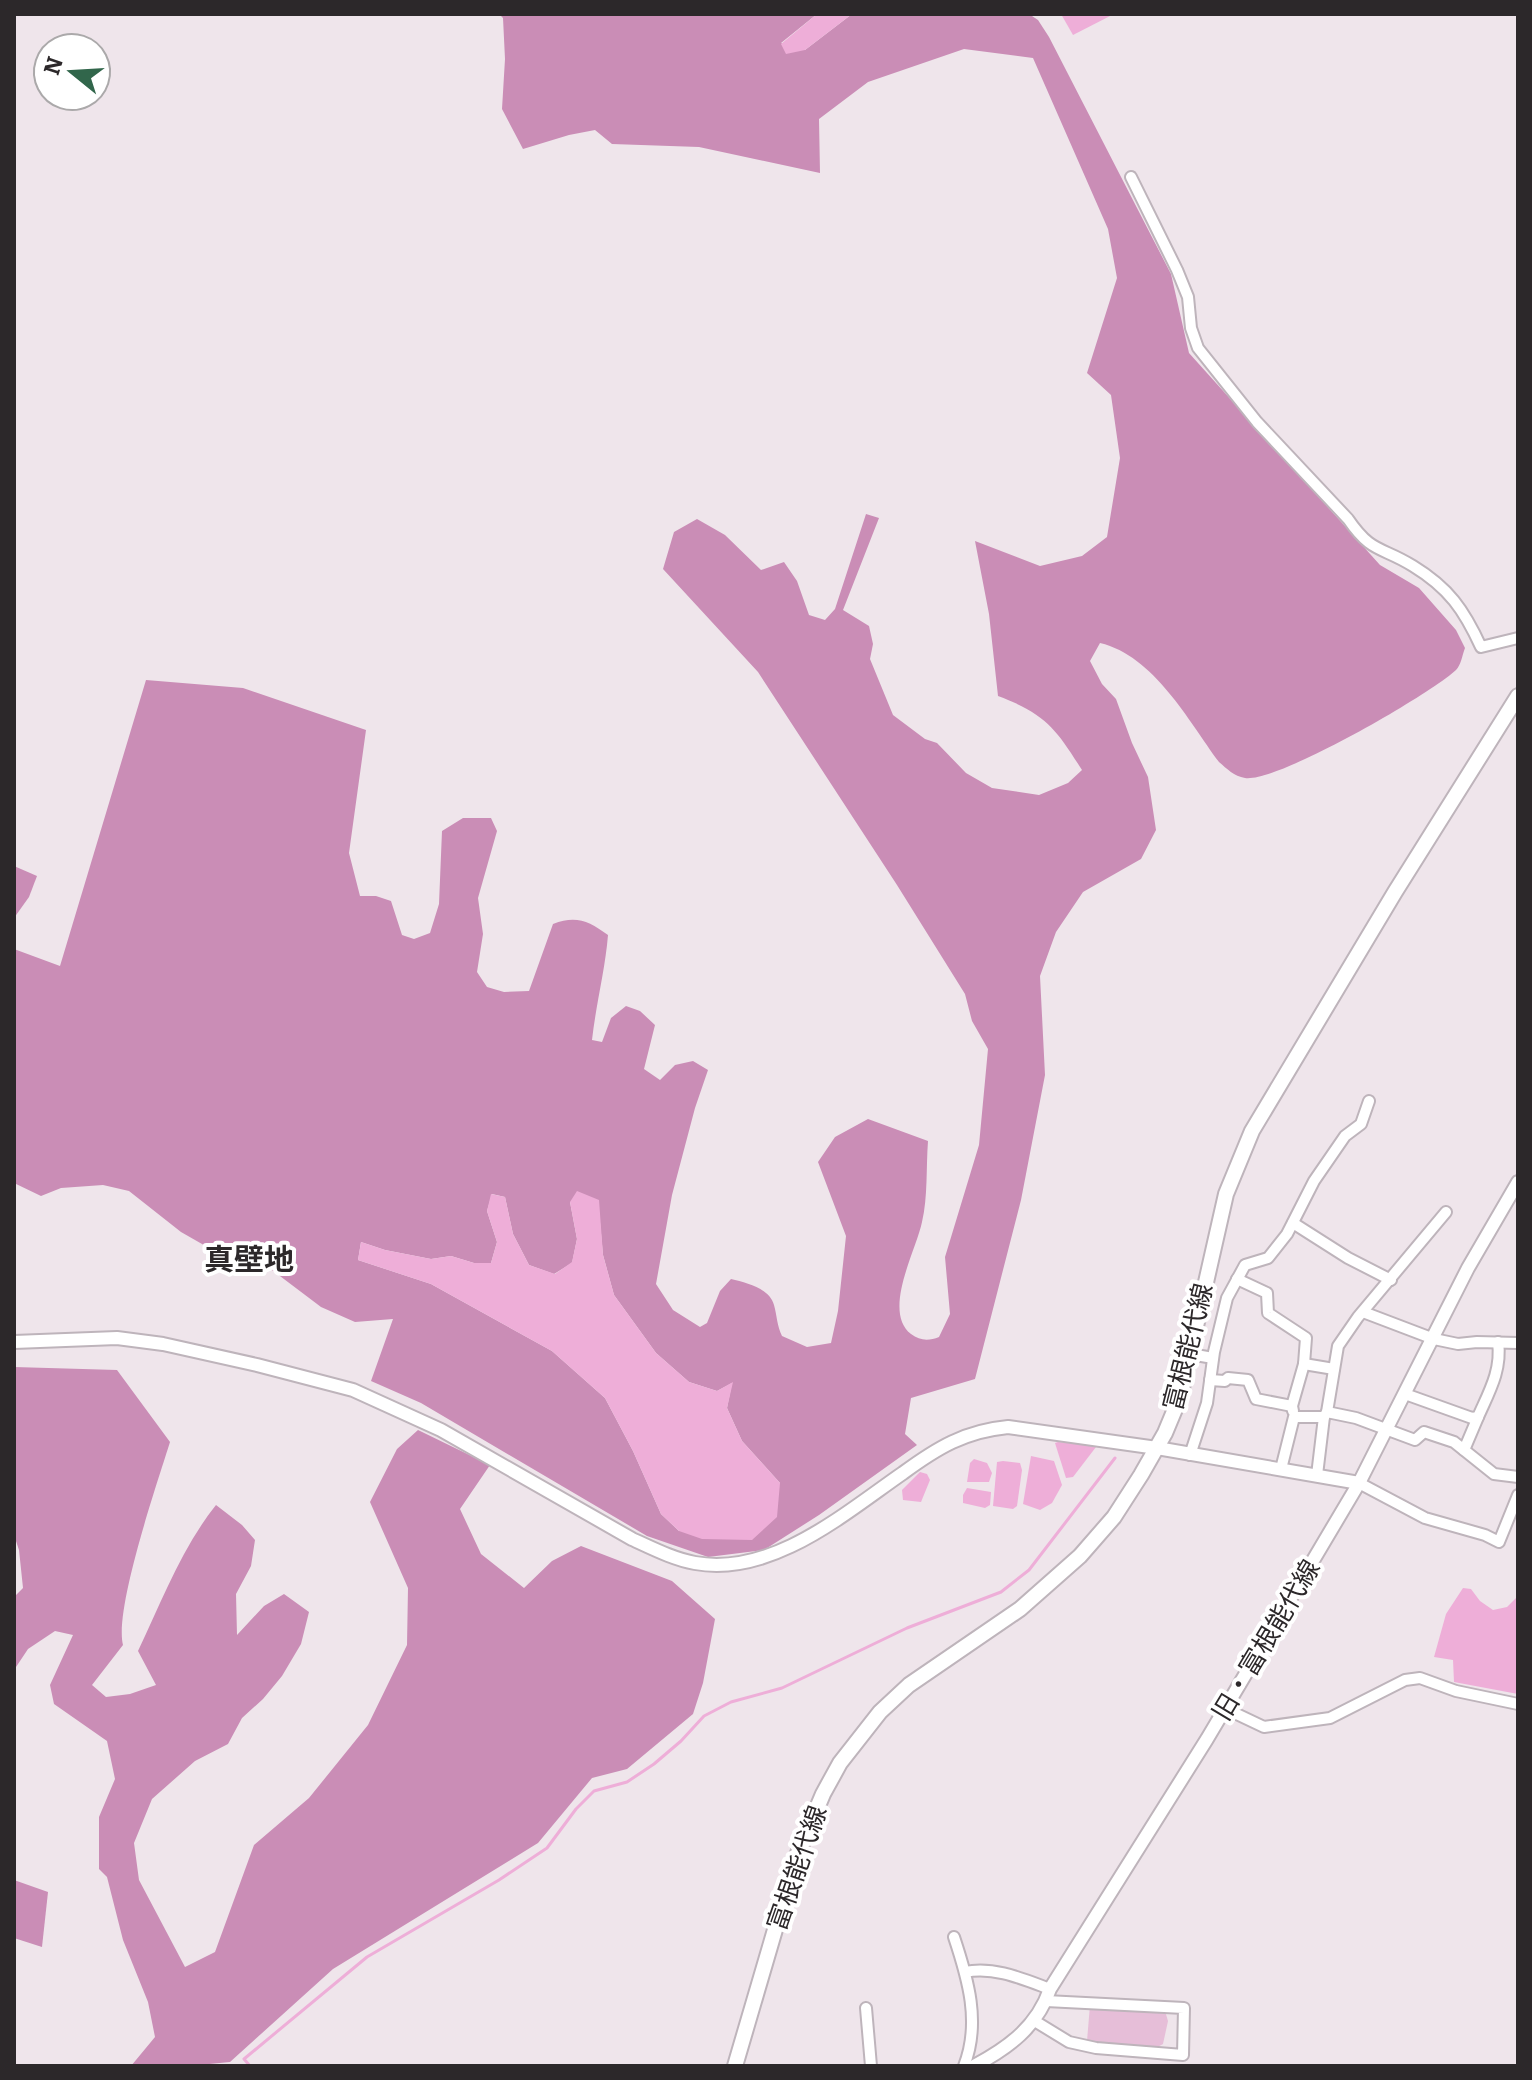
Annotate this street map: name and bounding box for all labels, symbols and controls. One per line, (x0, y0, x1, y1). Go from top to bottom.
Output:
north arrow (32, 32, 112, 112)
text: N (38, 54, 69, 78)
district label: 真壁地 (204, 1242, 294, 1278)
street label: 富根能代線 (1158, 1280, 1219, 1414)
street label: 旧・富根能代線 (1206, 1554, 1327, 1726)
street label: 富根能代線 (762, 1802, 833, 1935)

